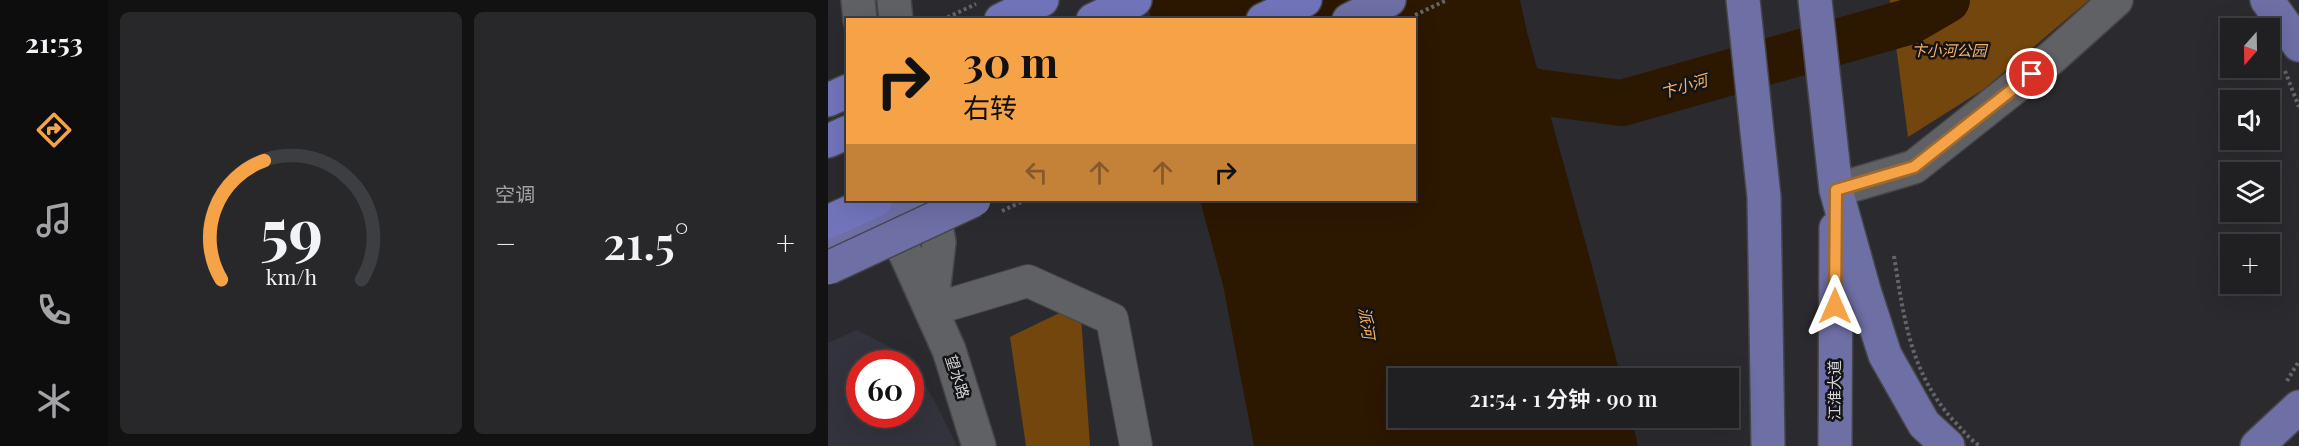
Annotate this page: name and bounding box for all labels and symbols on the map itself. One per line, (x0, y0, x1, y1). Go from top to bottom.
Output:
north arrow (2220, 18, 2280, 78)
park label: 卞小河公园 (1911, 40, 1988, 60)
pin (2006, 48, 2057, 99)
water label: 卞小河 (1658, 68, 1713, 102)
position arrow (1803, 274, 1867, 338)
water label: 派河 (1355, 306, 1381, 343)
speed limit sign: 60 (846, 350, 924, 428)
street label: 望水路 (941, 352, 974, 401)
street label: 江淮大道 (1824, 360, 1844, 420)

